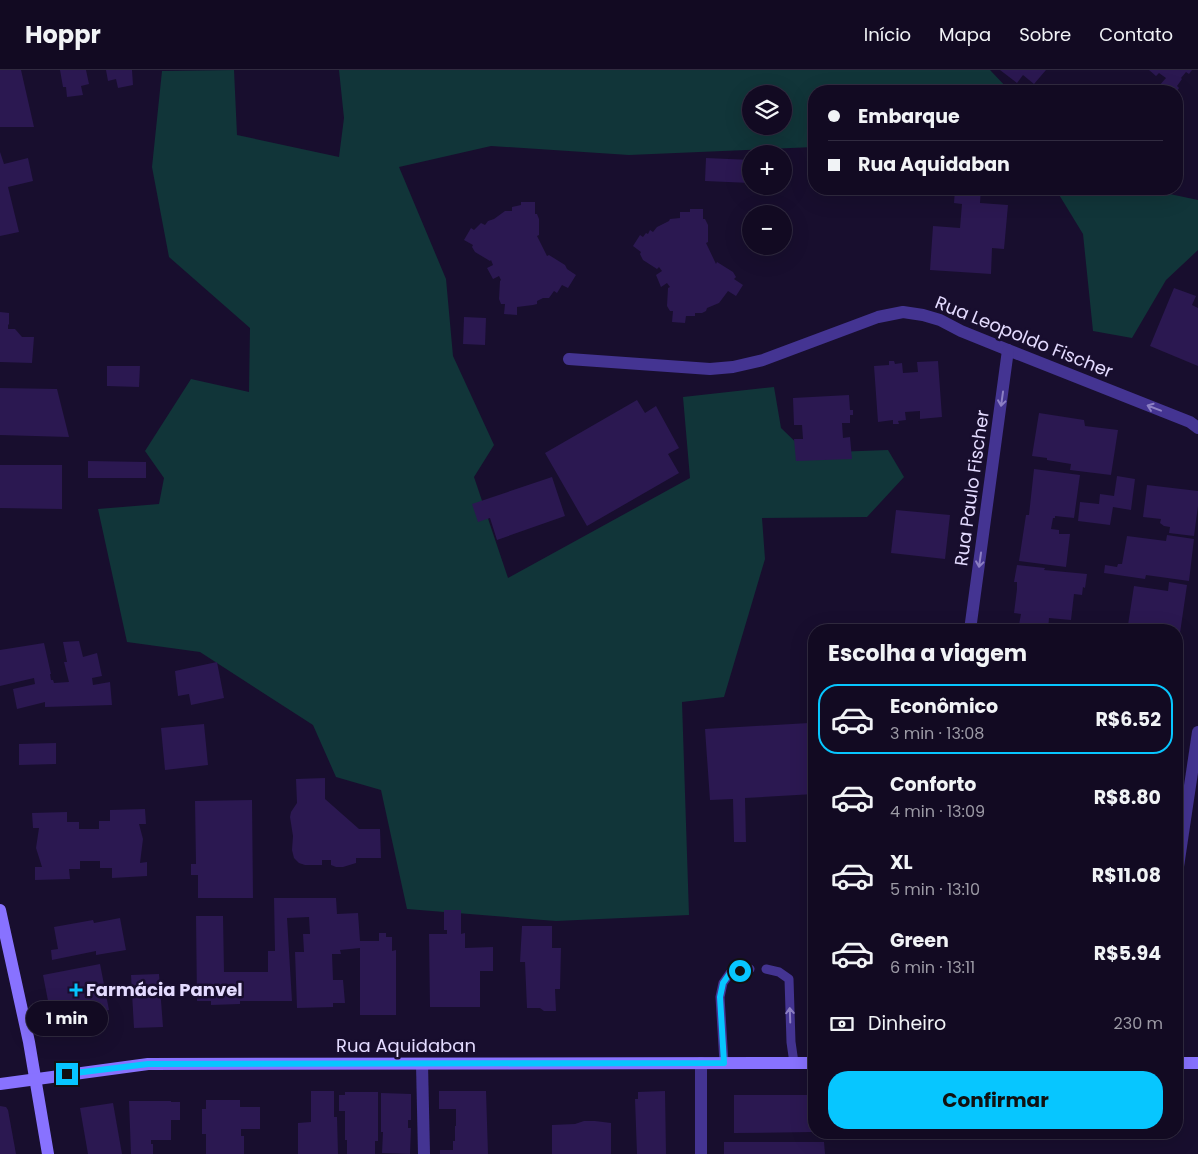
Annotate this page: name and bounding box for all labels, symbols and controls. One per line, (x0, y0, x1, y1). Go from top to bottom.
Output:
text: Hoppr (25, 18, 101, 51)
text: Início (864, 22, 911, 47)
text: Mapa (939, 22, 991, 47)
text: Sobre (1019, 22, 1071, 47)
text: Contato (1099, 22, 1173, 47)
map controls (742, 85, 792, 255)
button: layers (742, 85, 792, 135)
text: Embarque (858, 103, 960, 130)
button: + (742, 145, 792, 195)
text: Rua Aquidaban (858, 151, 1010, 178)
button: − (742, 205, 792, 255)
street label: Rua Leopoldo Fischer (932, 289, 1117, 384)
one-way arrow (996, 390, 1006, 406)
one-way arrow (1147, 403, 1162, 412)
street label: Rua Paulo Fischer (948, 408, 995, 568)
one-way arrow (974, 551, 984, 567)
text: Escolha a viagem (828, 638, 1027, 669)
text: Econômico (890, 693, 998, 720)
icon: car (830, 697, 875, 742)
text: R$6.52 (1095, 706, 1161, 733)
text: 3 min · 13:08 (890, 722, 984, 745)
text: Conforto (890, 771, 976, 798)
icon: car (830, 775, 875, 820)
text: R$8.80 (1094, 784, 1161, 811)
text: 4 min · 13:09 (890, 800, 985, 823)
text: XL (890, 849, 913, 876)
icon: car (830, 853, 875, 898)
text: R$11.08 (1092, 862, 1161, 889)
text: 5 min · 13:10 (890, 878, 980, 901)
text: Green (890, 927, 949, 954)
icon: car (830, 931, 875, 976)
text: R$5.94 (1094, 940, 1161, 967)
text: 6 min · 13:11 (890, 956, 975, 979)
route start (729, 960, 751, 982)
place label: Farmácia Panvel (86, 977, 243, 1002)
marker: Farmácia Panvel (70, 984, 82, 996)
callout: 1 min (26, 1002, 108, 1036)
text: 1 min (46, 1007, 88, 1030)
one-way arrow (785, 1007, 795, 1024)
icon: cash (828, 1010, 856, 1038)
text: Dinheiro (868, 1010, 946, 1037)
text: 230 m (1114, 1012, 1163, 1035)
street label: Rua Aquidaban (336, 1033, 476, 1058)
route end (56, 1063, 78, 1085)
button: Confirmar (828, 1071, 1163, 1129)

